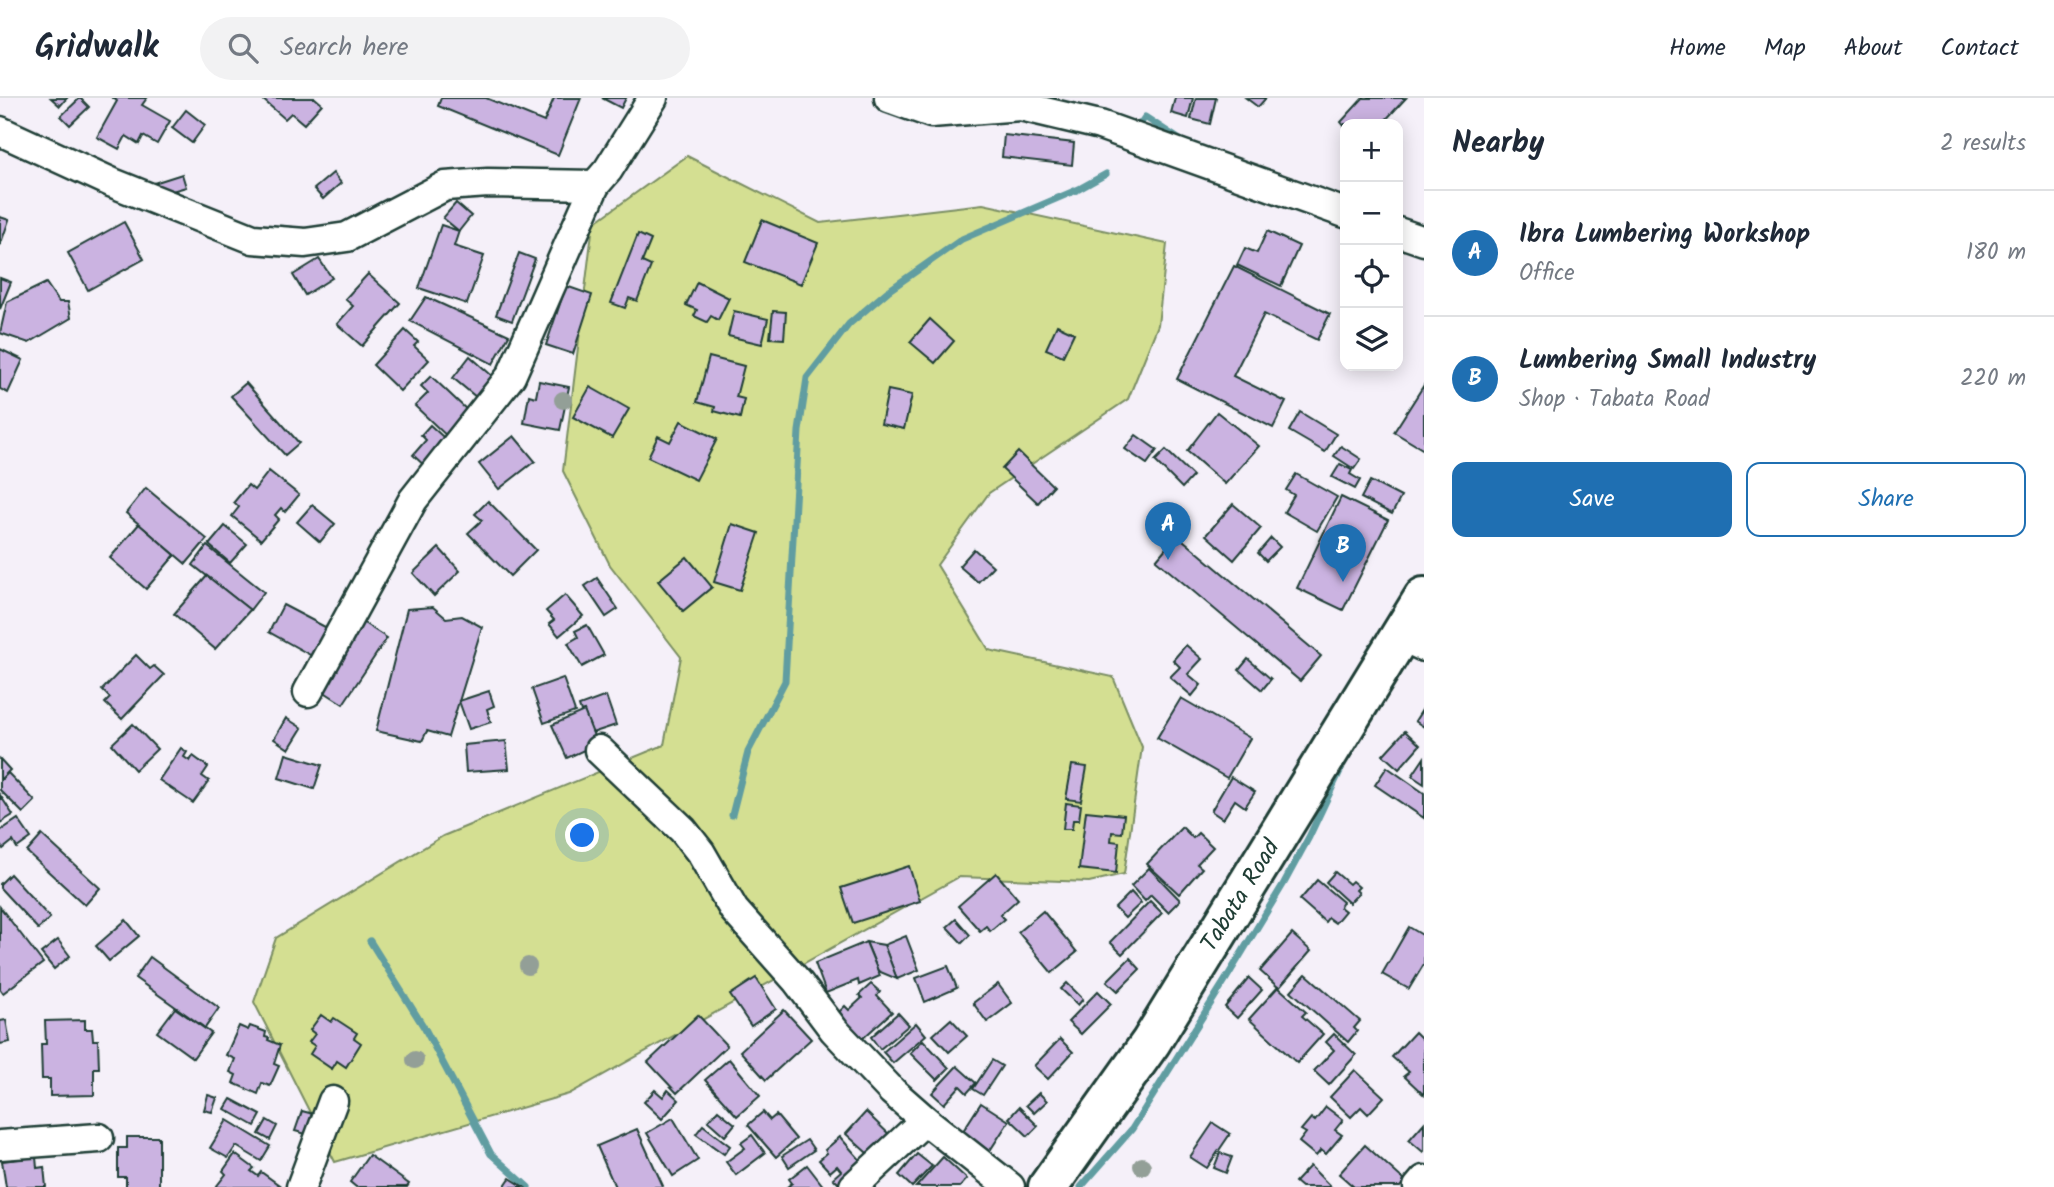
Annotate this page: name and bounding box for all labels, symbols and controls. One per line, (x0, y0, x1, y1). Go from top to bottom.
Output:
search box (200, 17, 690, 80)
text: Gridwalk (35, 22, 158, 75)
text: Search here (280, 27, 409, 69)
icon: search (224, 29, 262, 67)
text: Home (1669, 29, 1726, 68)
text: Map (1764, 29, 1806, 68)
text: About (1844, 29, 1902, 68)
text: Contact (1940, 29, 2019, 68)
map controls (1340, 119, 1403, 371)
button: + (1340, 119, 1403, 182)
text: Nearby (1452, 120, 1544, 168)
text: 2 results (1940, 126, 2026, 162)
button: − (1340, 182, 1403, 245)
text: Ibra Lumbering Workshop (1519, 214, 1810, 256)
text: A (1468, 235, 1482, 271)
text: 180 m (1966, 235, 2026, 271)
button: locate (1340, 245, 1403, 308)
text: Office (1519, 256, 1574, 292)
button: layers (1340, 308, 1403, 371)
text: Lumbering Small Industry (1519, 340, 1816, 382)
text: B (1468, 361, 1482, 397)
text: 220 m (1960, 361, 2026, 397)
text: Shop · Tabata Road (1519, 382, 1710, 418)
button: Save (1452, 462, 1732, 537)
button: Share (1746, 462, 2026, 537)
pin: A (1145, 502, 1191, 560)
pin: B (1320, 524, 1366, 582)
your location (565, 818, 599, 852)
street label: Tabata Road (1191, 831, 1292, 960)

